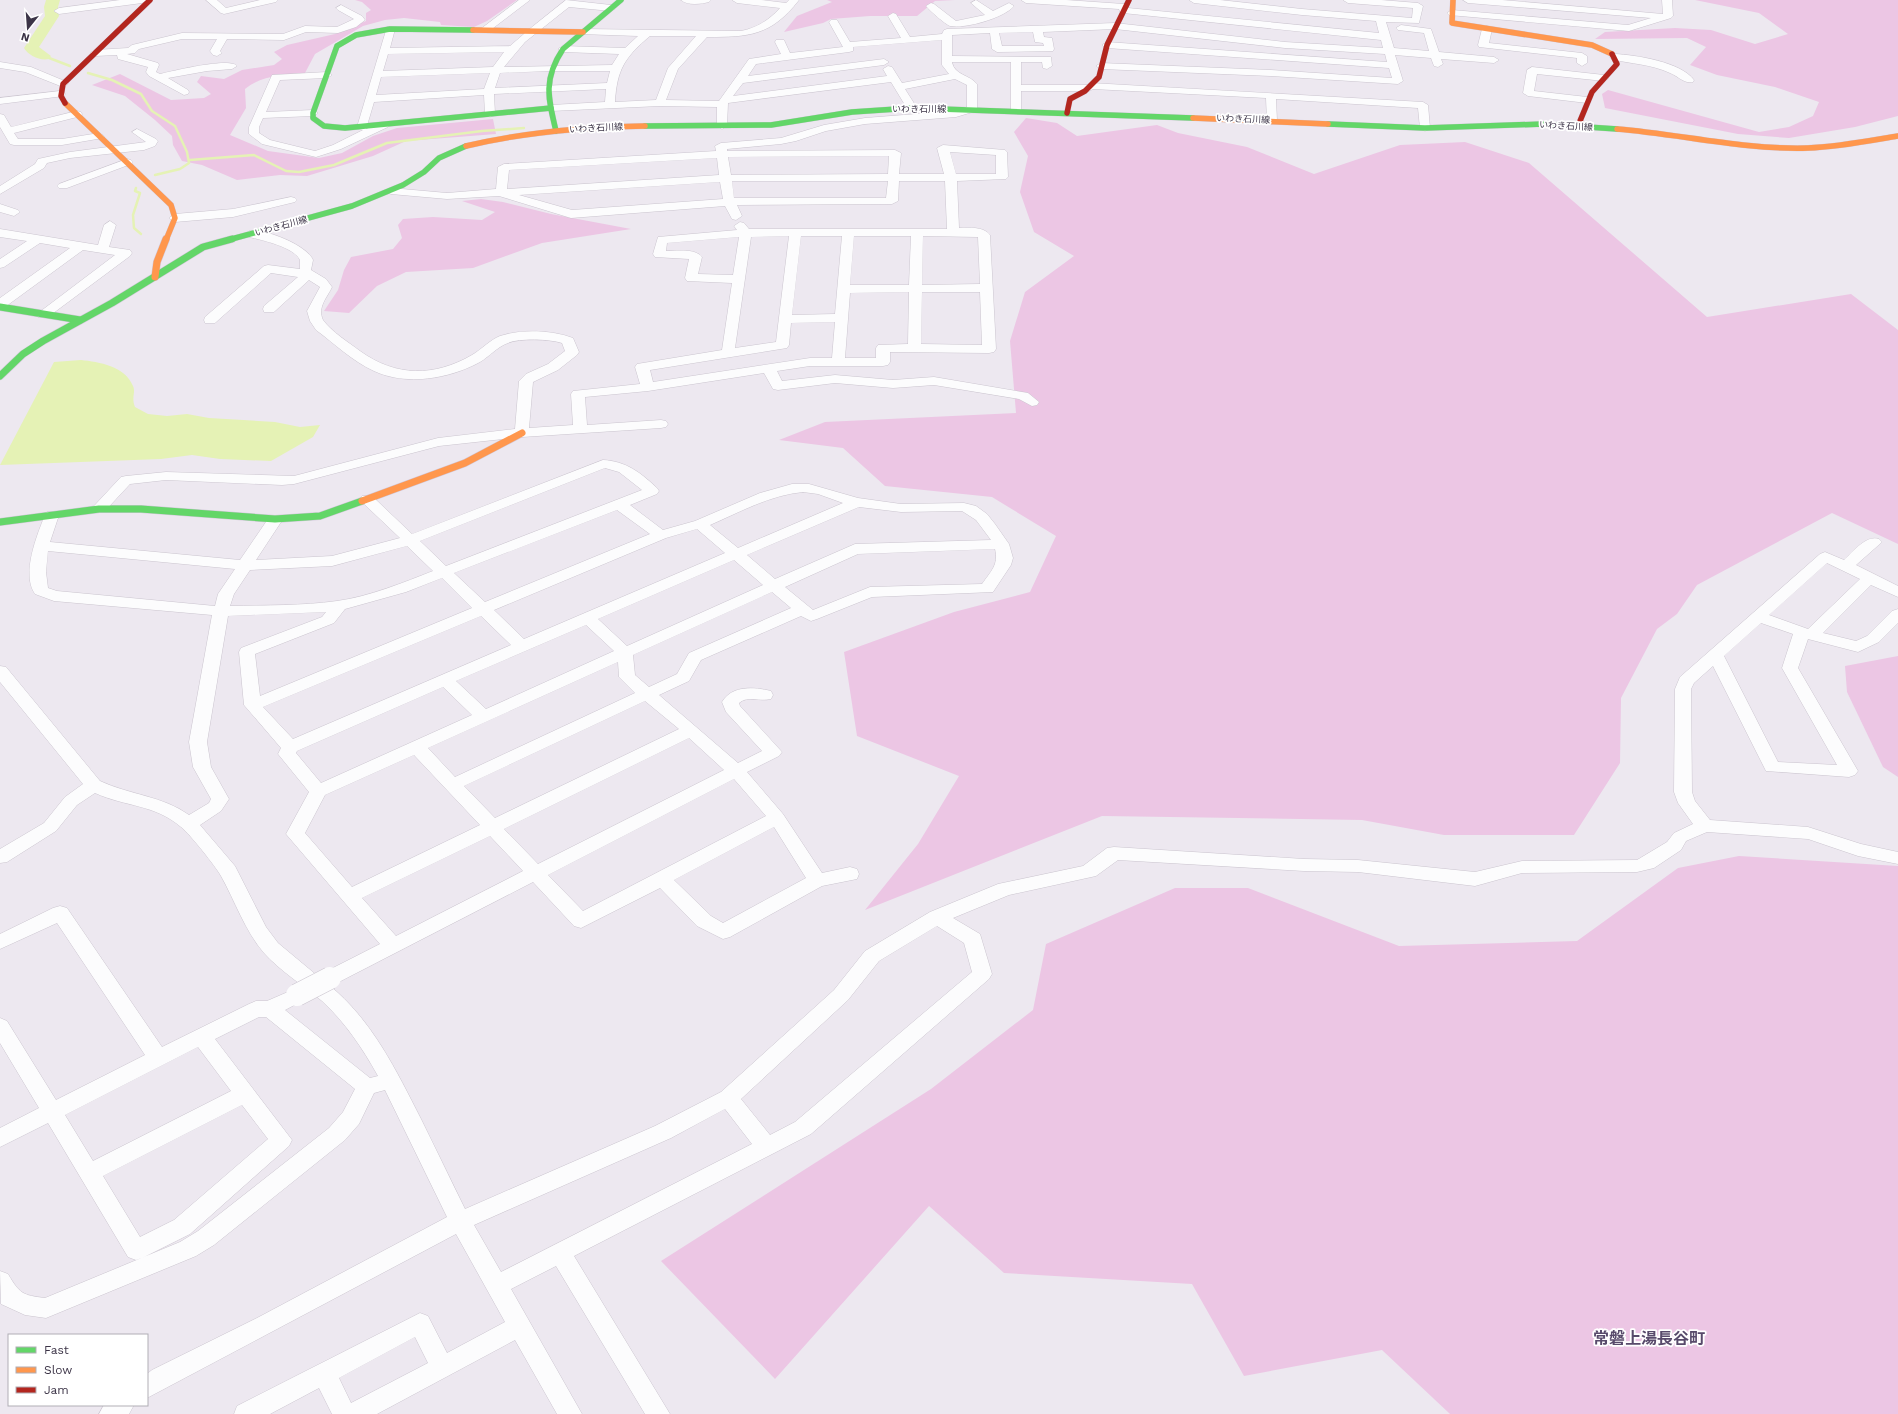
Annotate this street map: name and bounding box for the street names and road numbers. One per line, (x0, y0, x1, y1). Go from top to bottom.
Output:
street label: いわき石川線 (892, 104, 947, 114)
street label: いわき石川線 (1216, 113, 1271, 125)
street label: いわき石川線 (1539, 120, 1594, 132)
street label: いわき石川線 (569, 122, 624, 134)
street label: いわき石川線 (254, 214, 309, 238)

